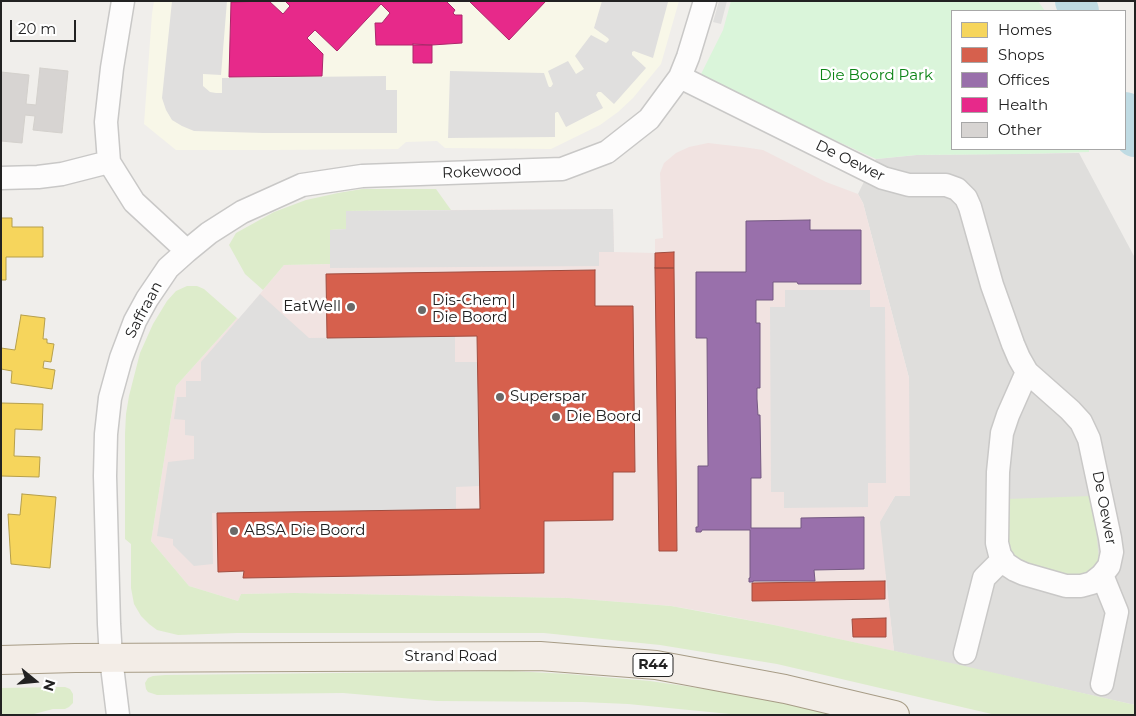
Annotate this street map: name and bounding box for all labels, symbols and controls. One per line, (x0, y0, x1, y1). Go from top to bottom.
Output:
scale bar (12, 10, 79, 42)
legend (951, 10, 1126, 150)
text: 20 m (18, 19, 56, 38)
text: Homes (998, 20, 1052, 39)
text: Shops (998, 45, 1044, 64)
park label: Die Boord Park (819, 67, 933, 85)
text: Offices (998, 70, 1050, 89)
text: Health (998, 95, 1048, 114)
text: Other (998, 120, 1042, 139)
street label: De Oewer (812, 136, 888, 186)
street label: Rokewood (442, 162, 522, 182)
street label: Saffraan (122, 279, 166, 341)
place label: Dis-Chem | Die Boord (432, 292, 516, 327)
place label: EatWell (283, 298, 341, 316)
marker: EatWell (345, 301, 357, 313)
marker: Dis-Chem | Die Boord (416, 304, 428, 316)
place label: Superspar (510, 388, 587, 406)
marker: Superspar (494, 391, 506, 403)
place label: Die Boord (566, 408, 642, 426)
marker: Die Boord (550, 411, 562, 423)
street label: De Oewer (1088, 470, 1120, 546)
place label: ABSA Die Boord (244, 522, 366, 540)
marker: ABSA Die Boord (228, 525, 240, 537)
street label: Strand Road (404, 648, 498, 666)
road number: R44 (633, 654, 673, 676)
north arrow (10, 656, 60, 706)
text: N (39, 677, 60, 693)

